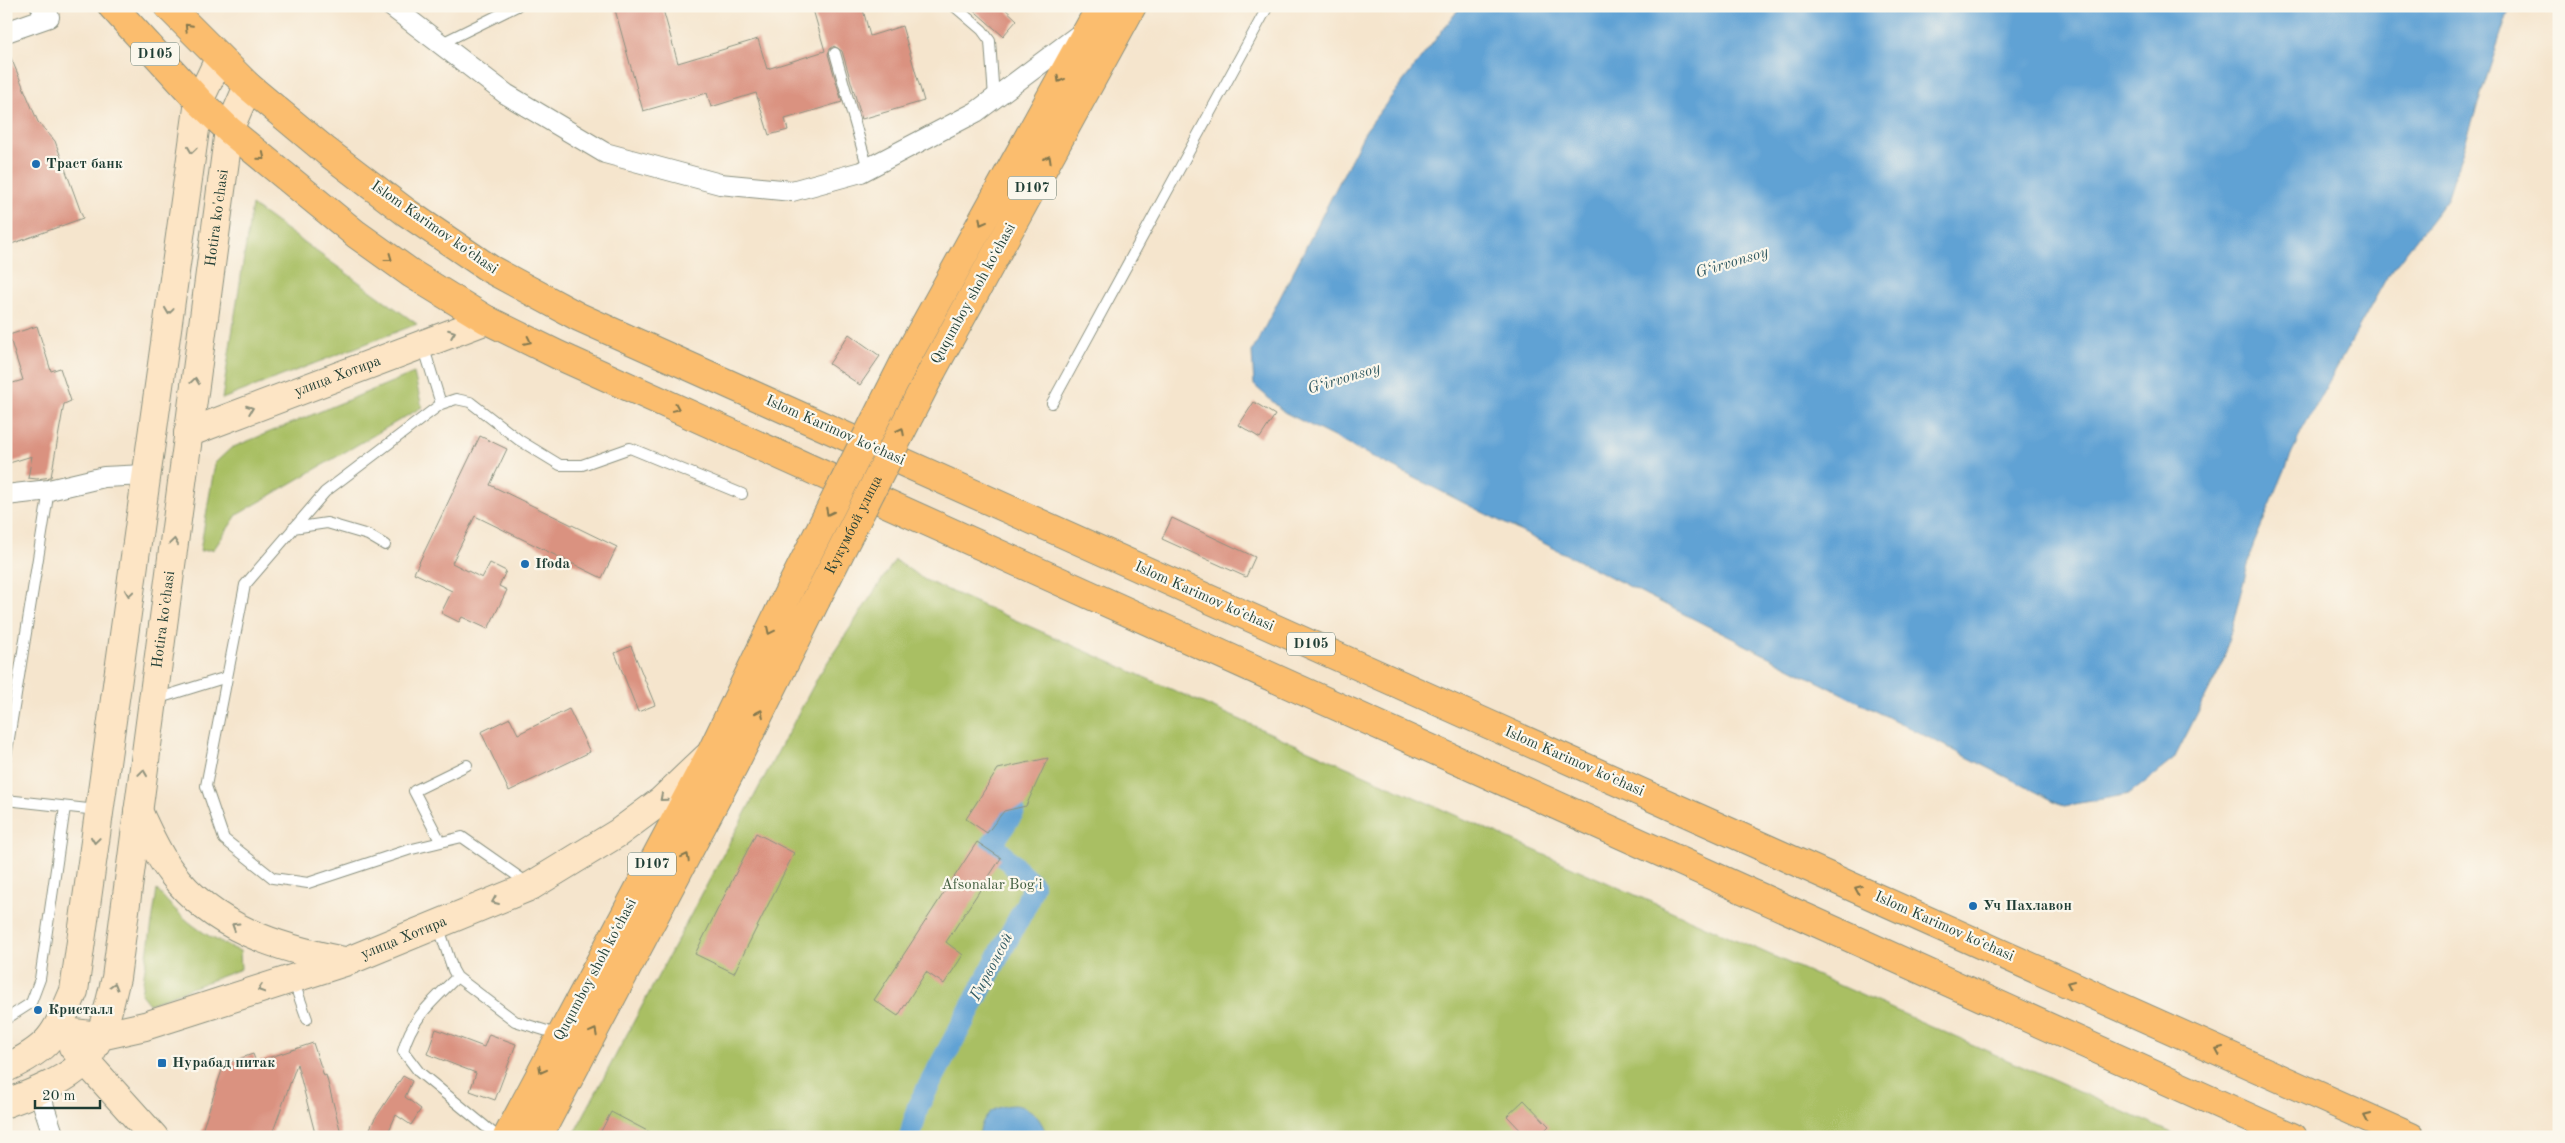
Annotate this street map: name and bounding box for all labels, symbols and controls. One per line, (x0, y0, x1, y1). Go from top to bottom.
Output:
one-way arrow (185, 24, 194, 33)
road number: D105 (131, 42, 179, 66)
one-way arrow (1056, 74, 1066, 83)
one-way arrow (187, 146, 198, 154)
one-way arrow (256, 151, 265, 160)
one-way arrow (1042, 156, 1052, 165)
place label: Траст банк (46, 157, 123, 172)
marker: Траст банк (30, 158, 42, 170)
street label: Hotira ko'chasi (203, 169, 231, 268)
road number: D107 (1008, 177, 1056, 200)
street label: Islom Karimov koʻchasi (368, 179, 500, 277)
one-way arrow (978, 216, 988, 225)
street label: Ququmboy shoh koʻchasi (929, 221, 1019, 367)
water label: G‘irvonsoy (1694, 244, 1771, 282)
one-way arrow (383, 252, 392, 260)
one-way arrow (164, 307, 175, 315)
one-way arrow (447, 329, 455, 339)
one-way arrow (523, 335, 532, 345)
street label: улица Хотира (292, 353, 384, 400)
water label: G‘irvonsoy (1306, 360, 1383, 398)
one-way arrow (190, 377, 200, 386)
street label: Islom Karimov koʻchasi (763, 393, 907, 469)
one-way arrow (671, 402, 680, 413)
one-way arrow (246, 405, 254, 415)
one-way arrow (895, 428, 905, 437)
street label: Кукумбой улица (823, 473, 885, 577)
one-way arrow (825, 507, 835, 516)
one-way arrow (168, 538, 179, 546)
place label: Ifoda (535, 557, 570, 572)
marker: Ifoda (519, 558, 531, 570)
street label: Islom Karimov koʻchasi (1132, 559, 1276, 635)
street label: Hotira ko'chasi (150, 570, 178, 669)
one-way arrow (124, 589, 135, 597)
one-way arrow (766, 626, 776, 635)
road number: D105 (1287, 633, 1335, 656)
one-way arrow (754, 709, 764, 718)
street label: Islom Karimov koʻchasi (1502, 724, 1646, 800)
one-way arrow (137, 769, 148, 777)
one-way arrow (659, 793, 668, 802)
one-way arrow (90, 837, 101, 845)
road number: D107 (628, 852, 676, 876)
one-way arrow (680, 853, 690, 862)
park label: Afsonalar Bog'i (941, 878, 1043, 893)
one-way arrow (1854, 885, 1863, 896)
street label: Islom Karimov koʻchasi (1872, 889, 2016, 965)
one-way arrow (491, 894, 500, 905)
street label: Ququmboy shoh koʻchasi (552, 896, 640, 1044)
place label: Уч Пахлавон (1983, 899, 2072, 914)
marker: Уч Пахлавон (1967, 900, 1979, 912)
street label: улица Хотира (359, 914, 450, 962)
one-way arrow (232, 922, 241, 932)
water label: Гирвонсой (967, 931, 1016, 1004)
one-way arrow (2066, 980, 2075, 991)
one-way arrow (108, 981, 119, 990)
one-way arrow (258, 983, 266, 993)
place label: Кристалл (48, 1003, 114, 1018)
marker: Кристалл (32, 1004, 44, 1016)
one-way arrow (588, 1028, 598, 1037)
one-way arrow (2215, 1046, 2224, 1057)
place label: Нурабад питак (172, 1056, 275, 1071)
marker: Нурабад питак (156, 1057, 168, 1069)
one-way arrow (538, 1065, 548, 1074)
scale bar (35, 1078, 100, 1110)
text: 20 m (42, 1089, 76, 1104)
one-way arrow (2363, 1112, 2372, 1123)

